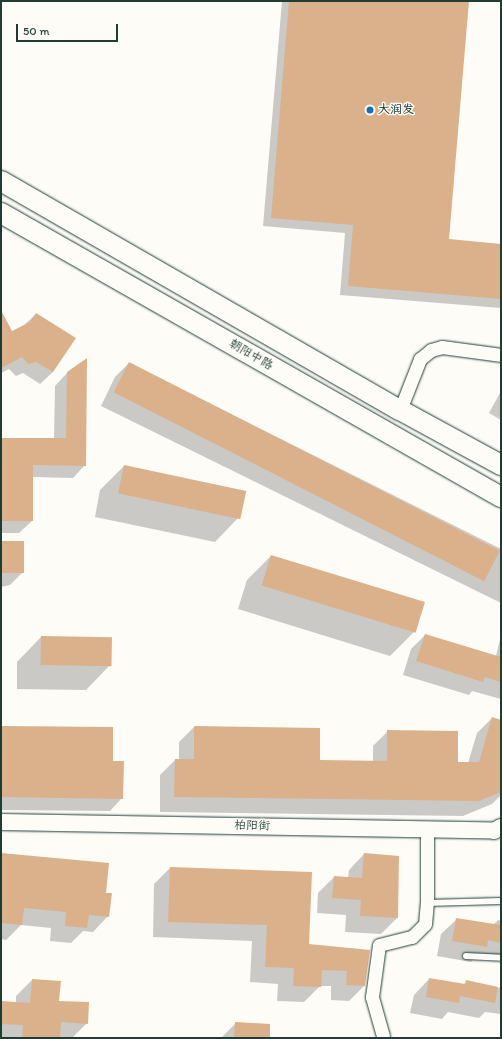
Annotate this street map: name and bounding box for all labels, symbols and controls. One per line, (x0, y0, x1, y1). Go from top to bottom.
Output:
scale bar (18, 16, 120, 42)
text: 50 m (23, 24, 49, 38)
place label: 大润发 (378, 103, 414, 117)
marker: 大润发 (365, 105, 375, 115)
street label: 朝阳中路 (227, 337, 275, 373)
street label: 柏阳街 (234, 818, 270, 834)

